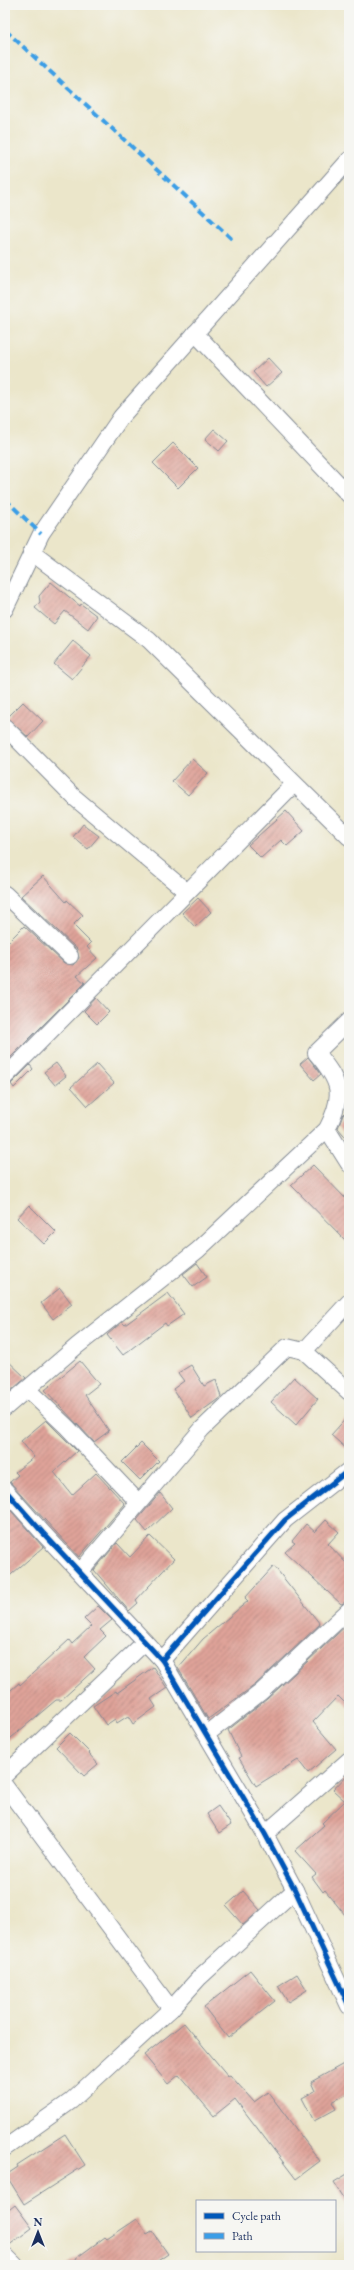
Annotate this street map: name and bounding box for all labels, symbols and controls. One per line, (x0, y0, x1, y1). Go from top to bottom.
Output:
legend (196, 2200, 336, 2252)
text: Cycle path (232, 2208, 281, 2224)
north arrow (18, 2212, 58, 2252)
text: N (34, 2215, 43, 2229)
text: Path (232, 2228, 253, 2244)

